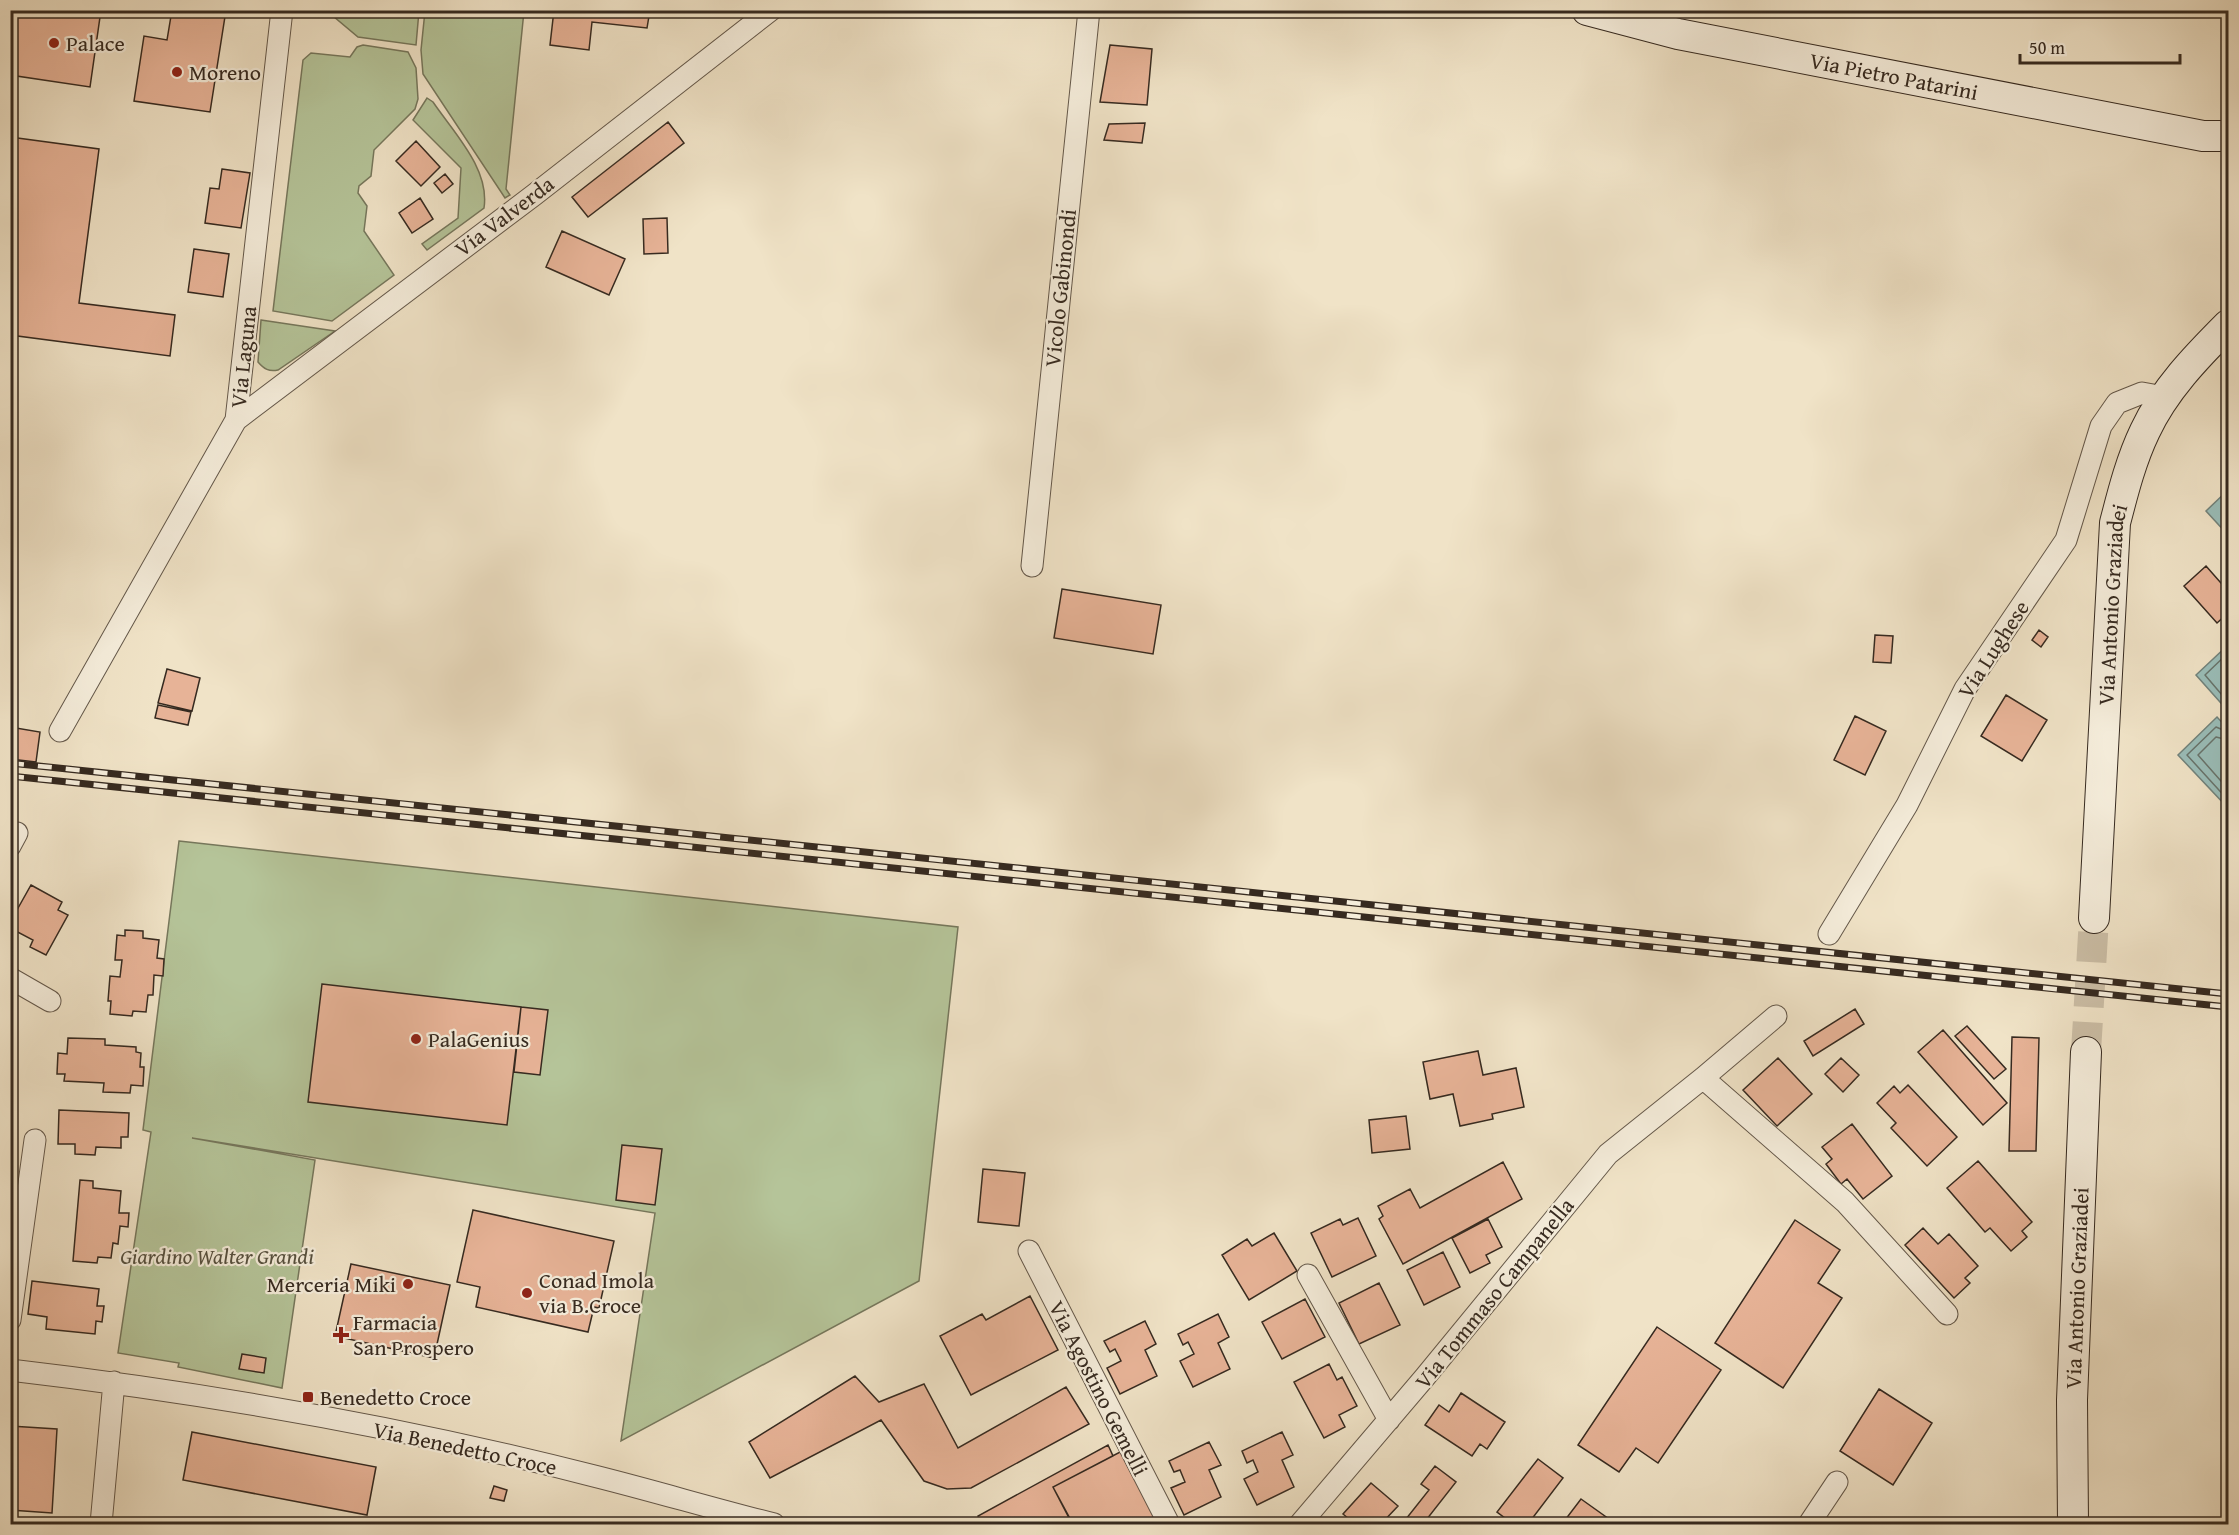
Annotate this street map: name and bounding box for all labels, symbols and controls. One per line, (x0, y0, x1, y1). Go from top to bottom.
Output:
place label: Palace (66, 27, 125, 59)
scale bar (2020, 27, 2180, 65)
text: 50 m (2029, 34, 2065, 61)
marker: Palace (47, 36, 61, 50)
street label: Via Pietro Patarini (1807, 44, 1981, 108)
place label: Moreno (189, 56, 261, 88)
marker: Moreno (170, 65, 184, 79)
street label: Via Valverda (448, 168, 561, 264)
street label: Vicolo Gabinondi (1036, 207, 1084, 369)
street label: Via Laguna (222, 304, 264, 410)
street label: Via Antonio Graziadei (2089, 500, 2135, 706)
street label: Via Lughese (1949, 594, 2037, 704)
place label: PalaGenius (428, 1023, 529, 1055)
marker: PalaGenius (409, 1032, 423, 1046)
street label: Via Antonio Graziadei (2056, 1187, 2097, 1390)
street label: Via Tommaso Campanella (1407, 1190, 1582, 1395)
park label: Giardino Walter Grandi (120, 1240, 314, 1272)
place label: Conad Imola via B.Croce (539, 1264, 655, 1321)
place label: Merceria Miki (267, 1268, 396, 1300)
marker: Merceria Miki (401, 1277, 415, 1291)
marker: Conad Imola via B.Croce (520, 1286, 534, 1300)
street label: Via Agostino Gemelli (1041, 1295, 1157, 1481)
place label: Farmacia San Prospero (353, 1306, 474, 1363)
marker: Farmacia San Prospero (334, 1328, 348, 1342)
place label: Benedetto Croce (320, 1381, 471, 1413)
marker: Benedetto Croce (301, 1390, 315, 1404)
street label: Via Benedetto Croce (370, 1413, 560, 1483)

